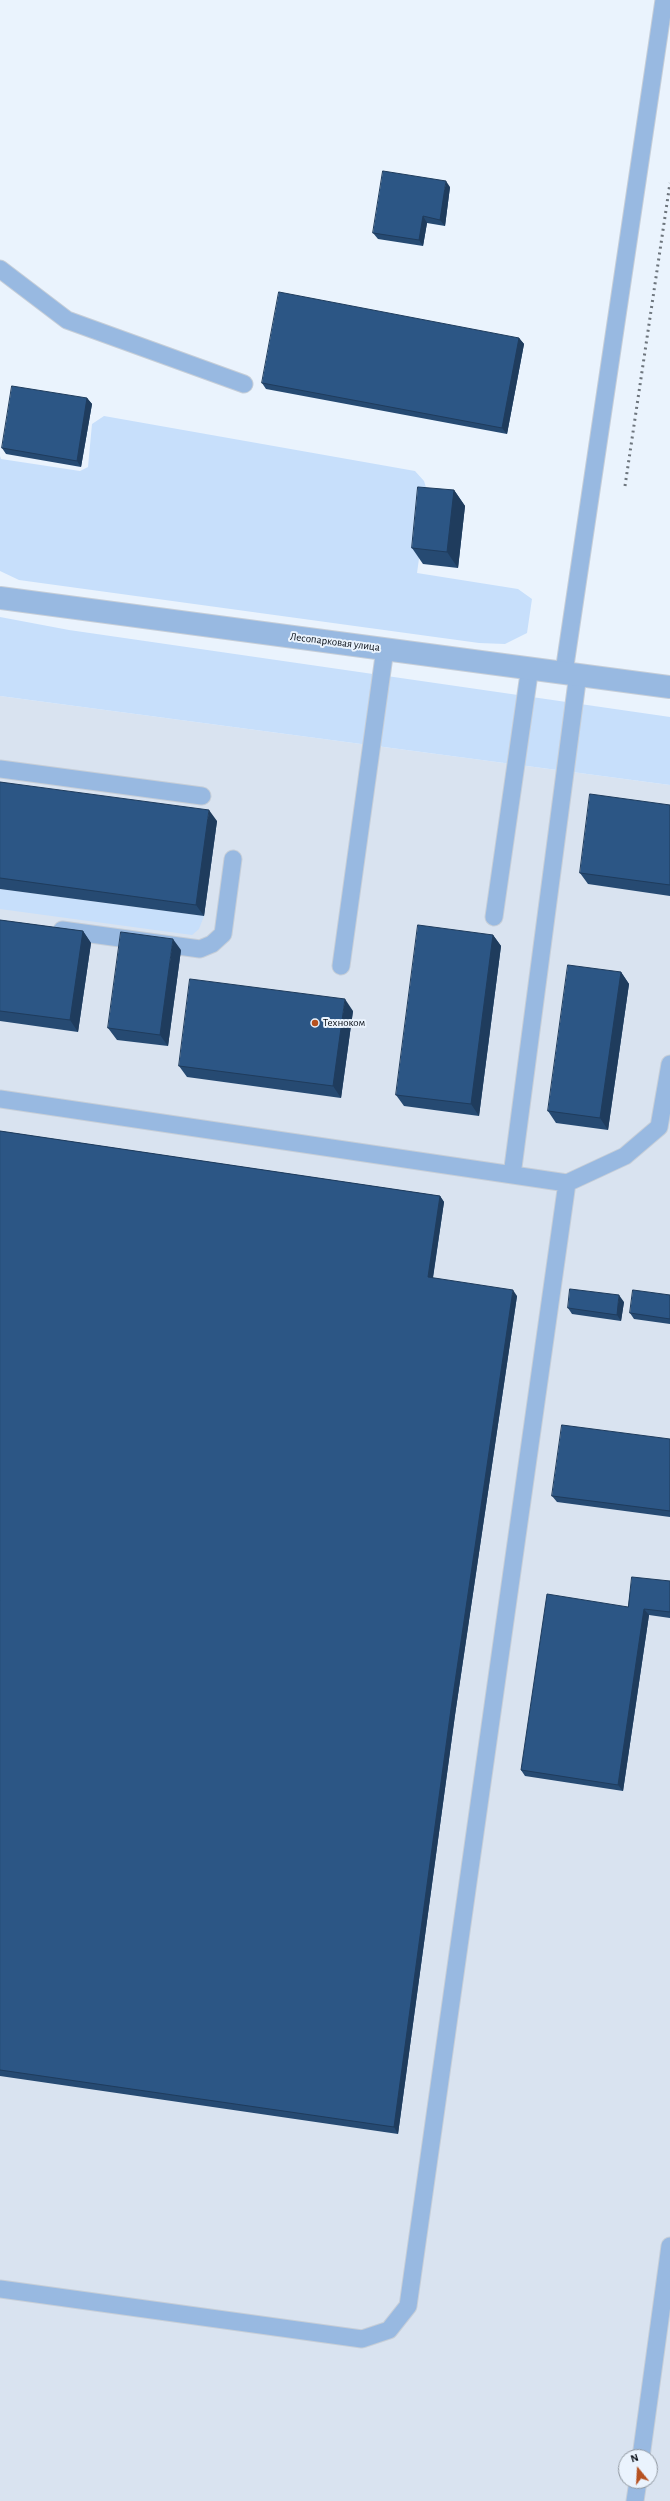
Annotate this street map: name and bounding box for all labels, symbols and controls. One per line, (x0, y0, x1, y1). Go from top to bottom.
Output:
street label: Лесопарковая улица (289, 630, 381, 654)
place label: Техноком (323, 1016, 365, 1030)
marker: Техноком (310, 1018, 320, 1028)
north arrow (618, 2449, 658, 2489)
text: N (629, 2452, 640, 2464)

